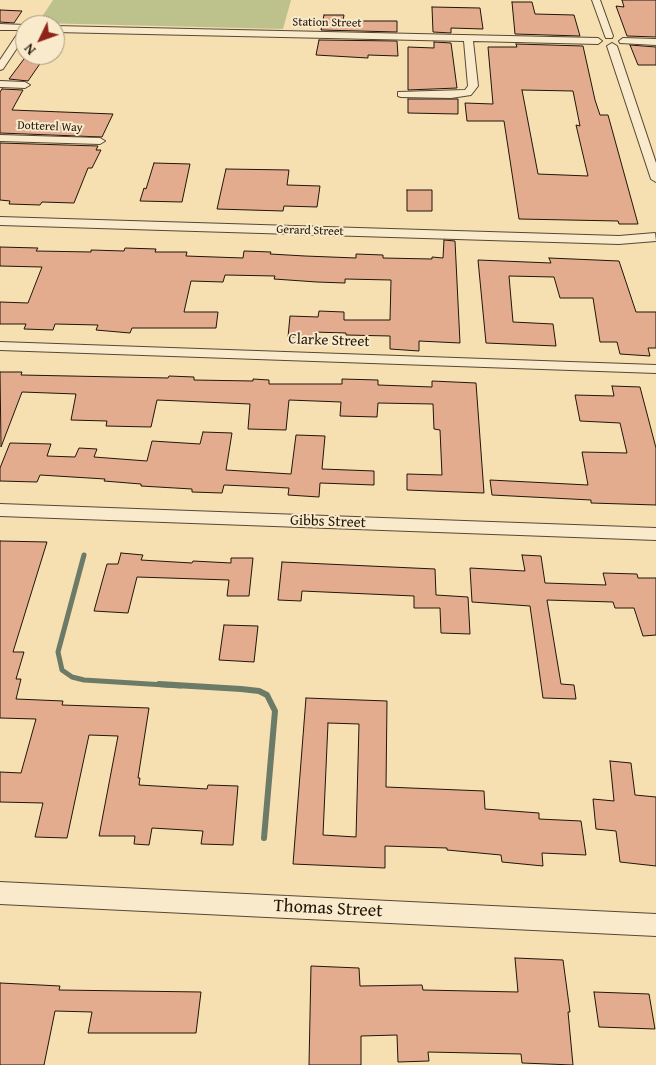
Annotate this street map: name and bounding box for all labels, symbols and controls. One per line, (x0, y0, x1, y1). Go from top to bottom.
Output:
north arrow (15, 15, 65, 65)
street label: Station Street (292, 15, 362, 31)
text: N (19, 39, 40, 60)
street label: Dotterel Way (17, 119, 83, 135)
street label: Gerard Street (276, 223, 344, 239)
street label: Clarke Street (288, 331, 370, 351)
street label: Gibbs Street (290, 512, 366, 532)
street label: Thomas Street (273, 895, 383, 923)

